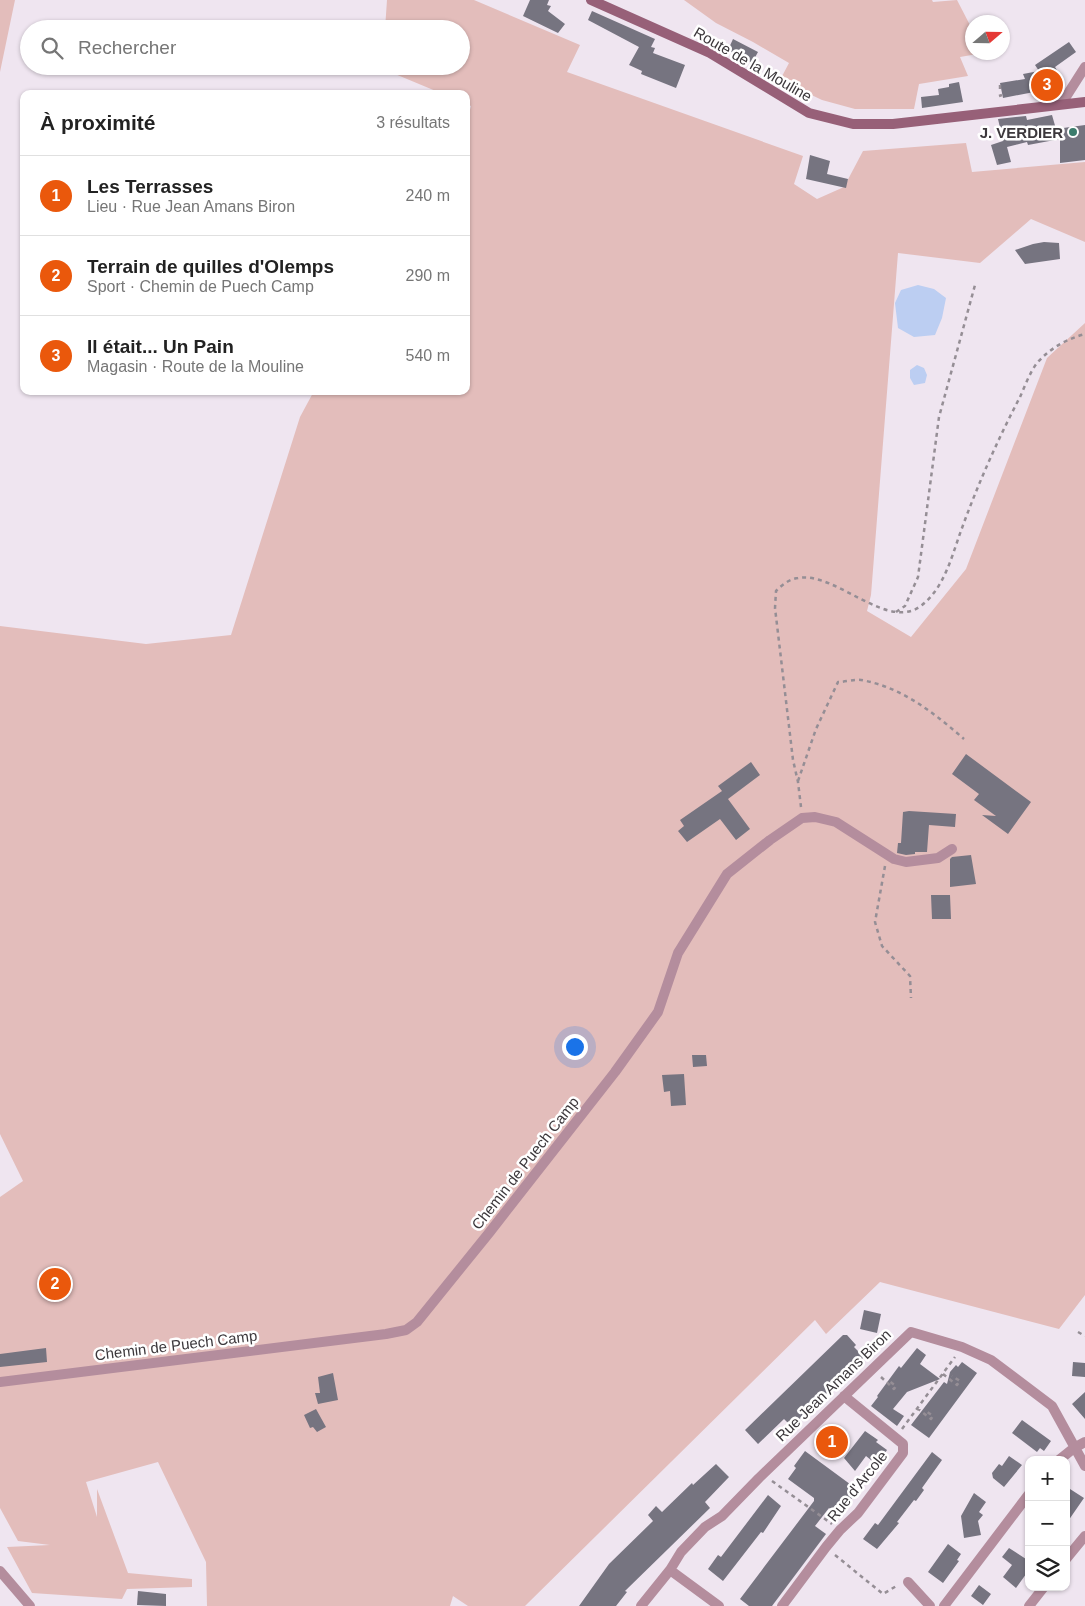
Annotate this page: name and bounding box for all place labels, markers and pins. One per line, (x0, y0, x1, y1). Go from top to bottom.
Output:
pin: 3 (1031, 66, 1063, 104)
place label: J. VERDIER (980, 124, 1063, 141)
marker: J. VERDIER (1067, 126, 1079, 138)
pin: 2 (39, 1265, 71, 1303)
pin: 1 (816, 1423, 848, 1461)

